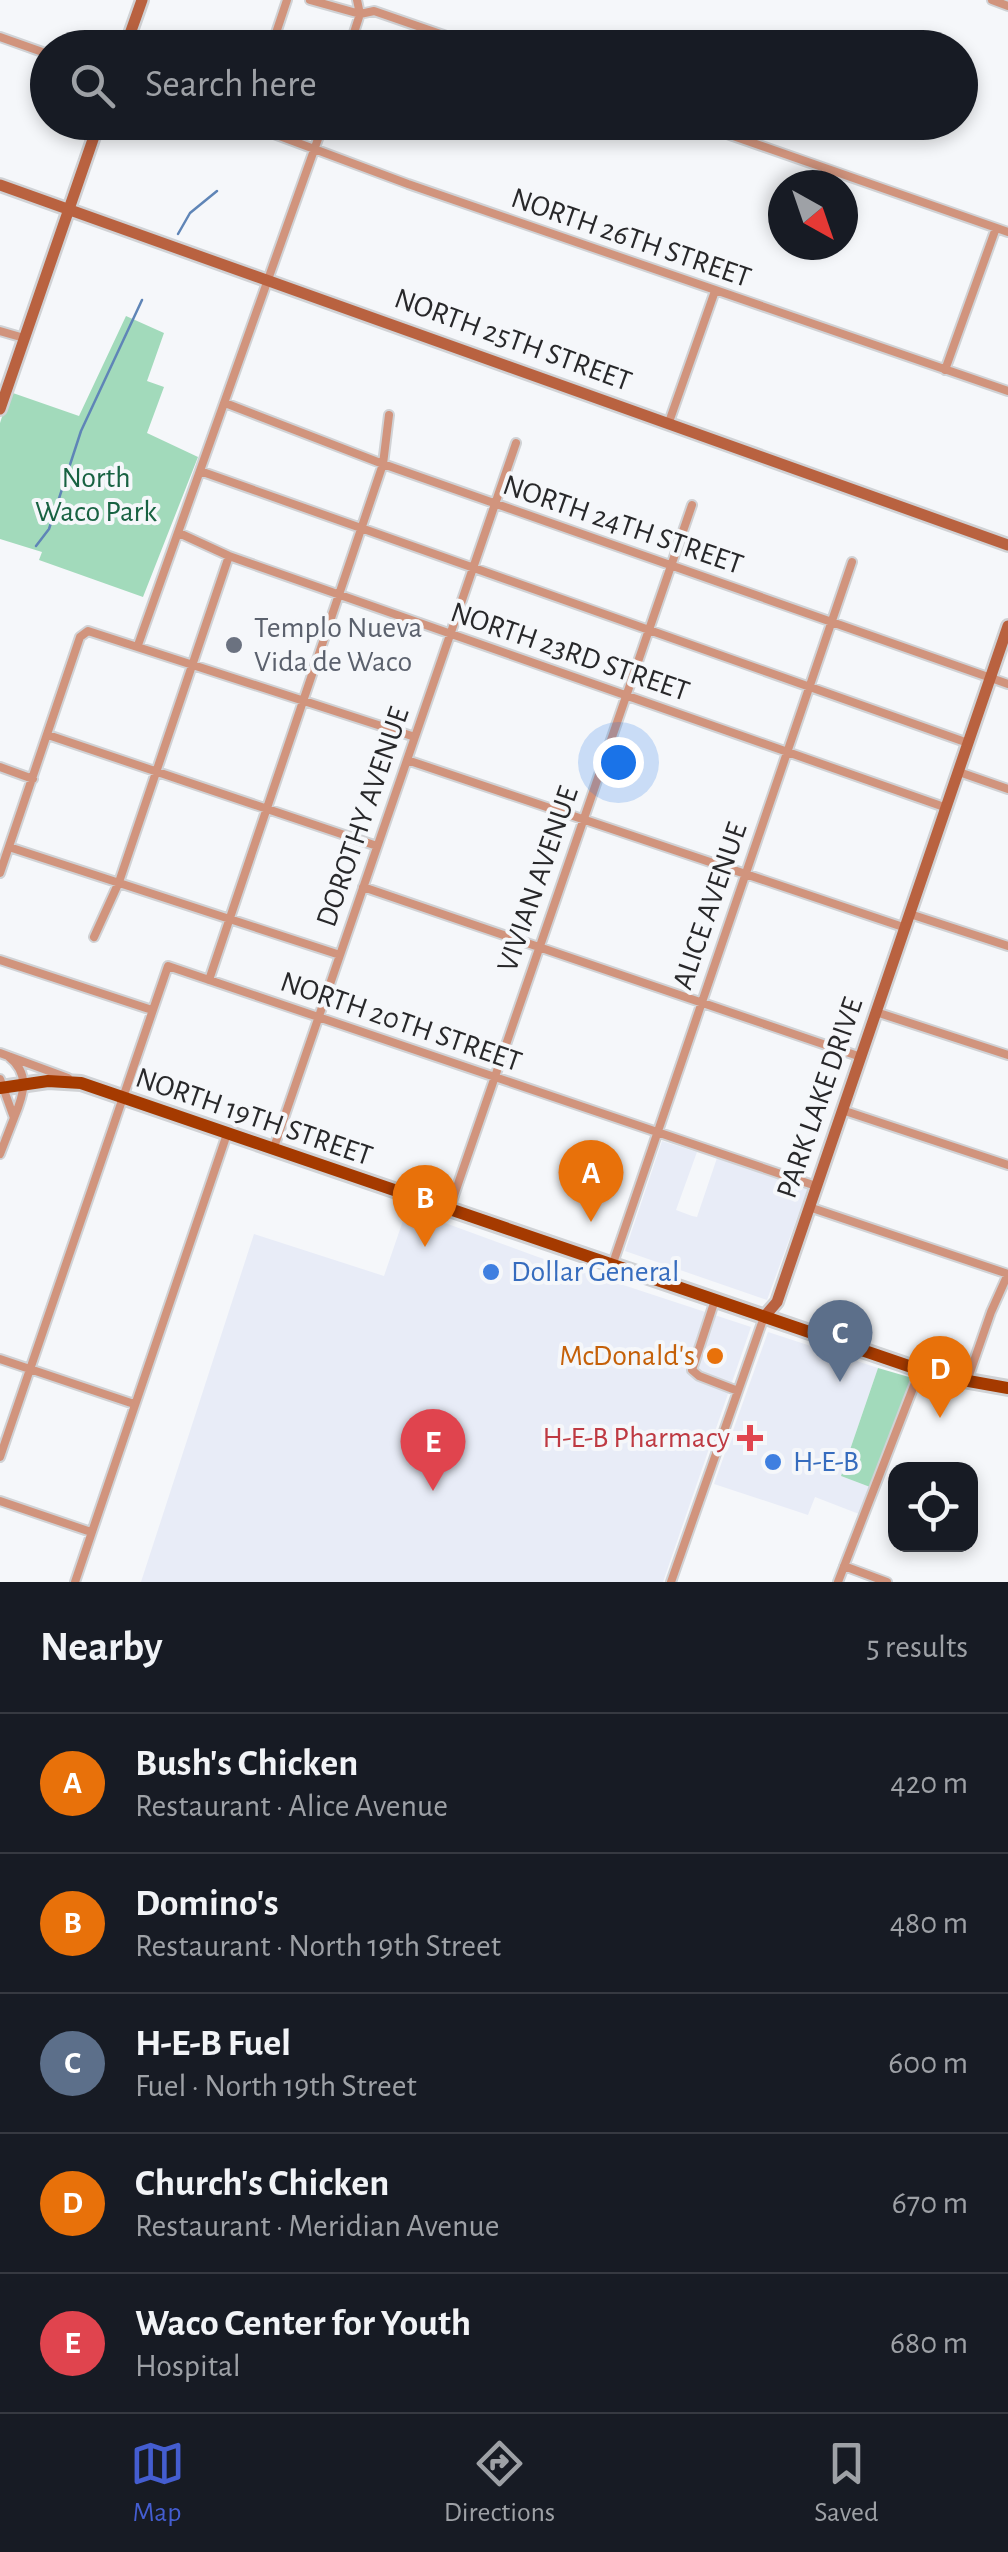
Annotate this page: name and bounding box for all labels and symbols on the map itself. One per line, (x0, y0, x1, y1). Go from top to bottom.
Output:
north arrow (768, 170, 858, 260)
street label: NORTH 26TH STREET (507, 183, 755, 293)
street label: NORTH 25TH STREET (391, 283, 636, 397)
park label: North Waco Park (35, 463, 157, 527)
street label: NORTH 24TH STREET (499, 470, 747, 580)
street label: NORTH 23RD STREET (447, 597, 694, 707)
place label: Templo Nueva Vida de Waco (254, 613, 422, 677)
marker: Templo Nueva Vida de Waco (223, 634, 245, 656)
street label: DOROTHY AVENUE (311, 703, 415, 931)
your location (593, 737, 644, 788)
street label: VIVIAN AVENUE (492, 782, 584, 976)
street label: ALICE AVENUE (667, 819, 753, 993)
street label: NORTH 20TH STREET (276, 967, 526, 1077)
street label: PARK LAKE DRIVE (772, 994, 868, 1202)
street label: NORTH 19TH STREET (132, 1062, 376, 1172)
pin: A (558, 1140, 624, 1222)
pin: B (392, 1164, 458, 1247)
place label: Dollar General (511, 1257, 679, 1287)
marker: Dollar General (480, 1261, 502, 1283)
pin: C (808, 1300, 872, 1382)
pin: D (908, 1336, 972, 1418)
place label: McDonald's (559, 1341, 695, 1371)
marker: McDonald's (704, 1345, 726, 1367)
pin: E (400, 1408, 466, 1491)
place label: H-E-B Pharmacy (543, 1423, 730, 1453)
marker: H-E-B Pharmacy (739, 1427, 761, 1449)
place label: H-E-B (793, 1447, 859, 1477)
marker: H-E-B (762, 1451, 784, 1473)

